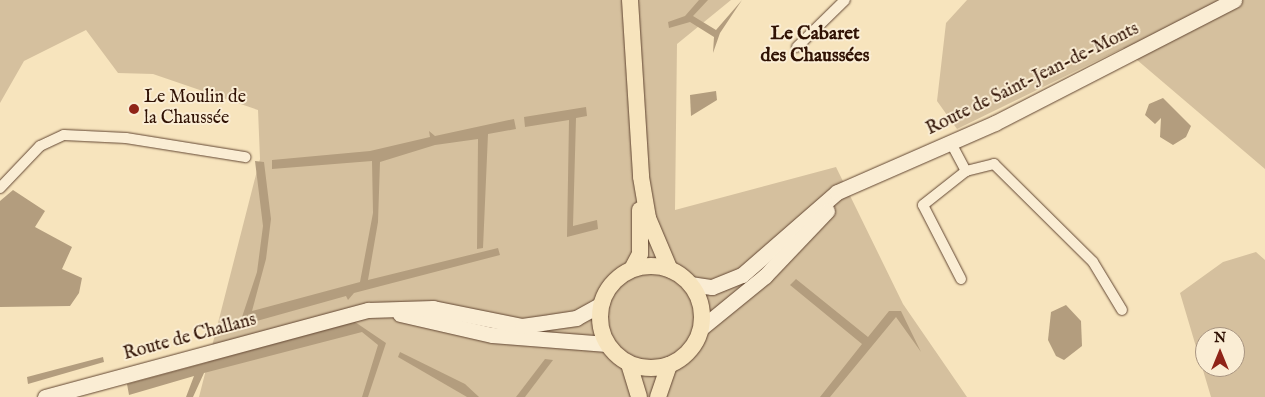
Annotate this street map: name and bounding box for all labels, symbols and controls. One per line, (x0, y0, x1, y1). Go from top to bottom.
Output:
street label: Route de Saint-Jean-de-Monts (923, 19, 1143, 141)
district label: Le Cabaret des Chaussées (761, 24, 869, 68)
place label: Le Moulin de la Chaussée (144, 88, 246, 130)
marker: Le Moulin de la Chaussée (128, 103, 140, 115)
street label: Route de Challans (121, 310, 259, 366)
north arrow (1195, 327, 1245, 377)
text: N (1214, 329, 1226, 347)

